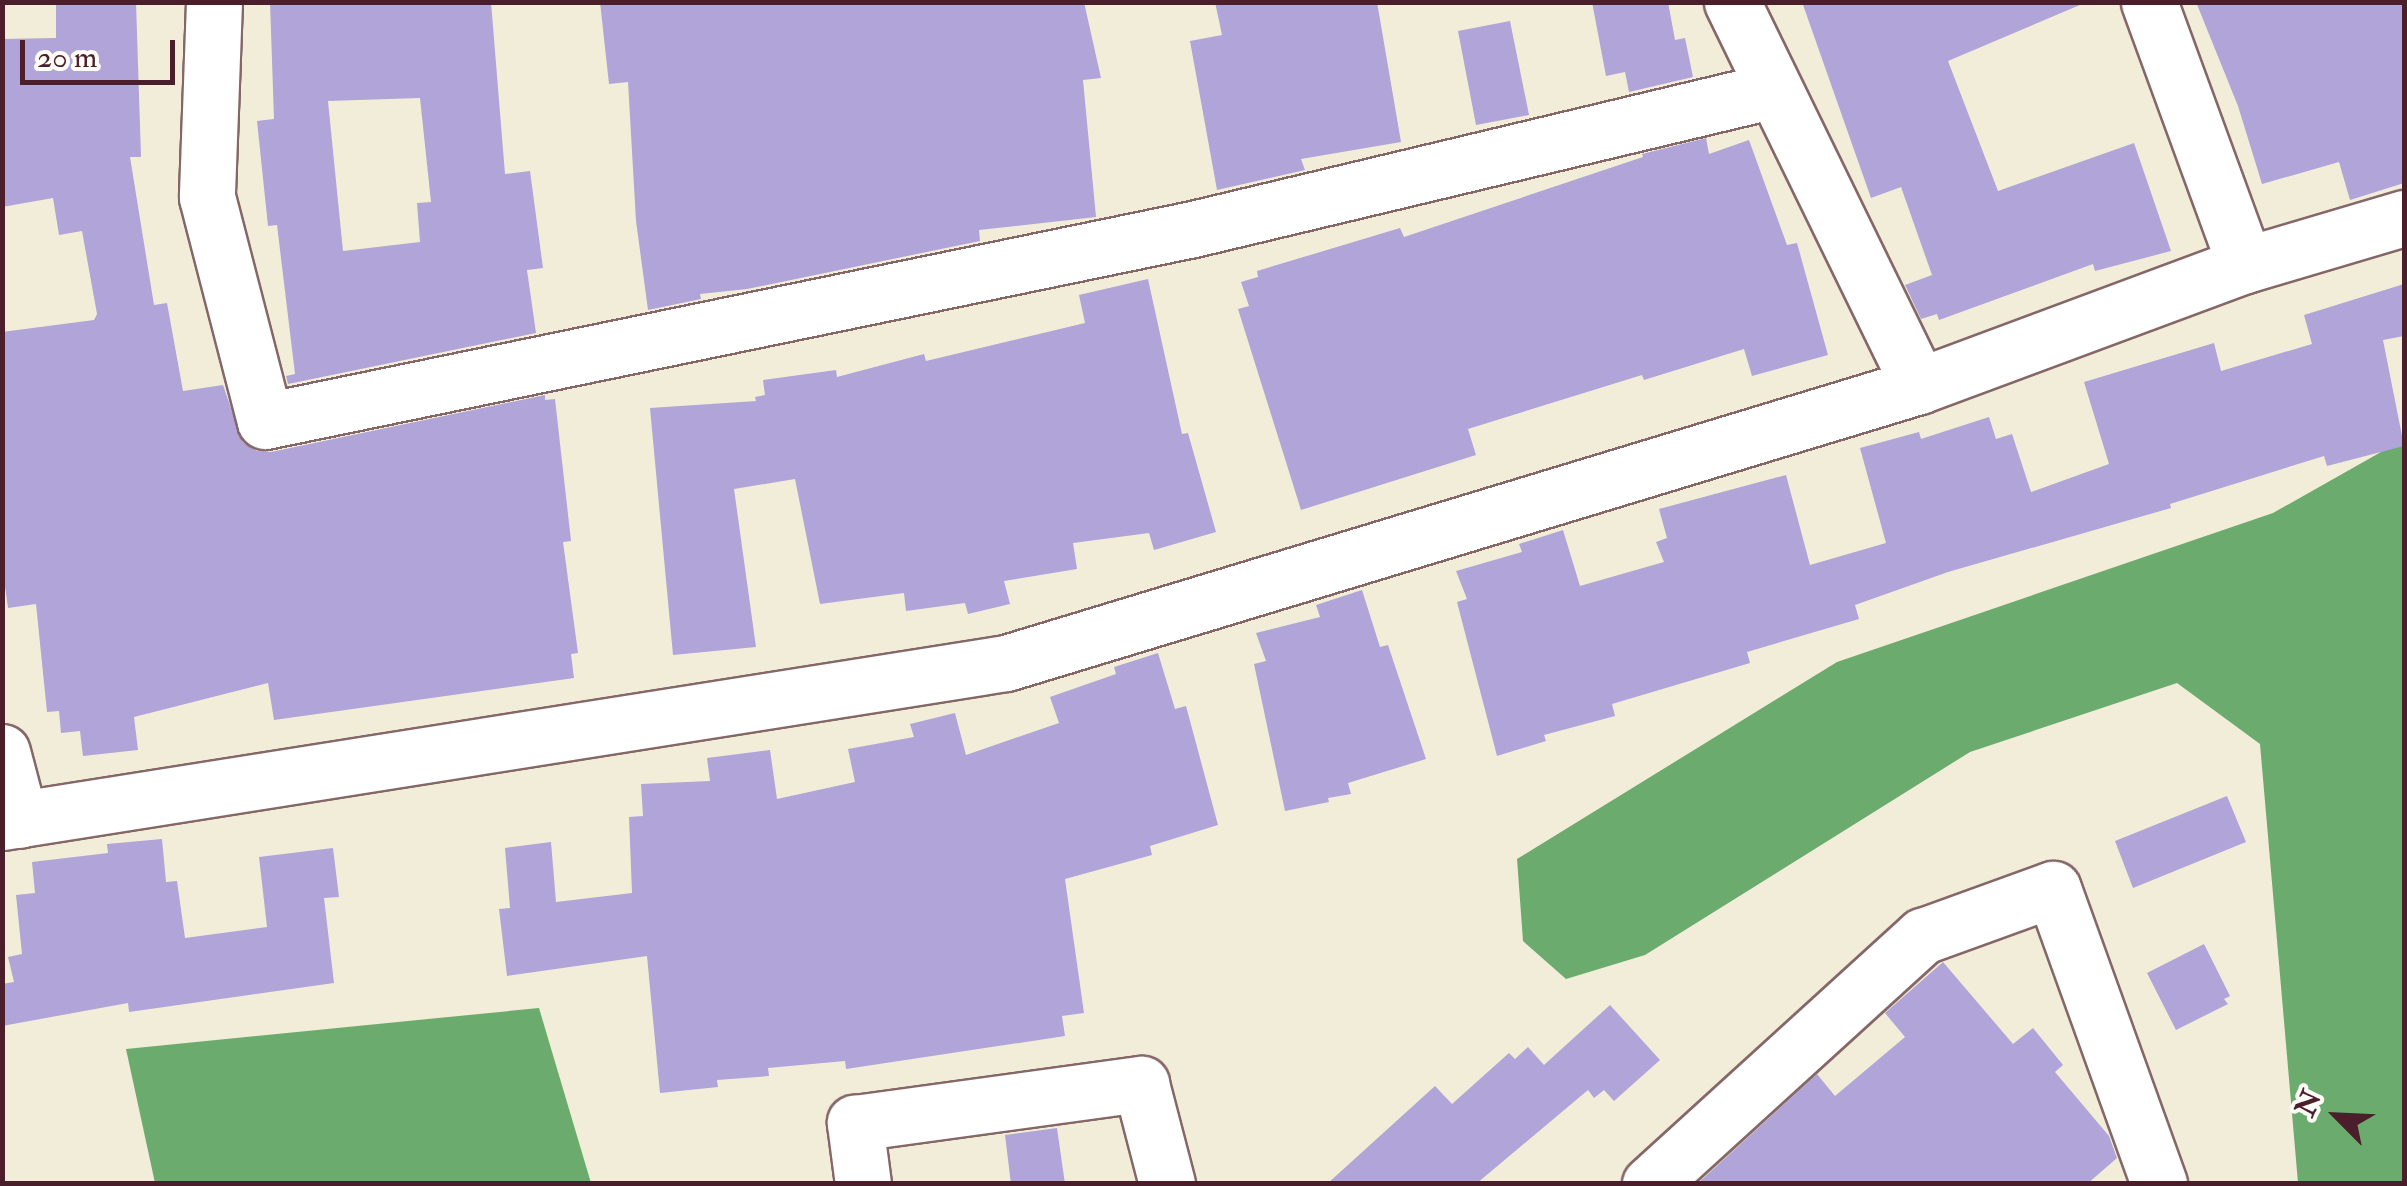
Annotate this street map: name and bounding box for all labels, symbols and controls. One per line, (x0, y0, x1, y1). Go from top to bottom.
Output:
scale bar (25, 20, 180, 82)
text: 20 m (37, 39, 97, 76)
north arrow (2287, 1066, 2387, 1166)
text: N (2288, 1085, 2330, 1122)

